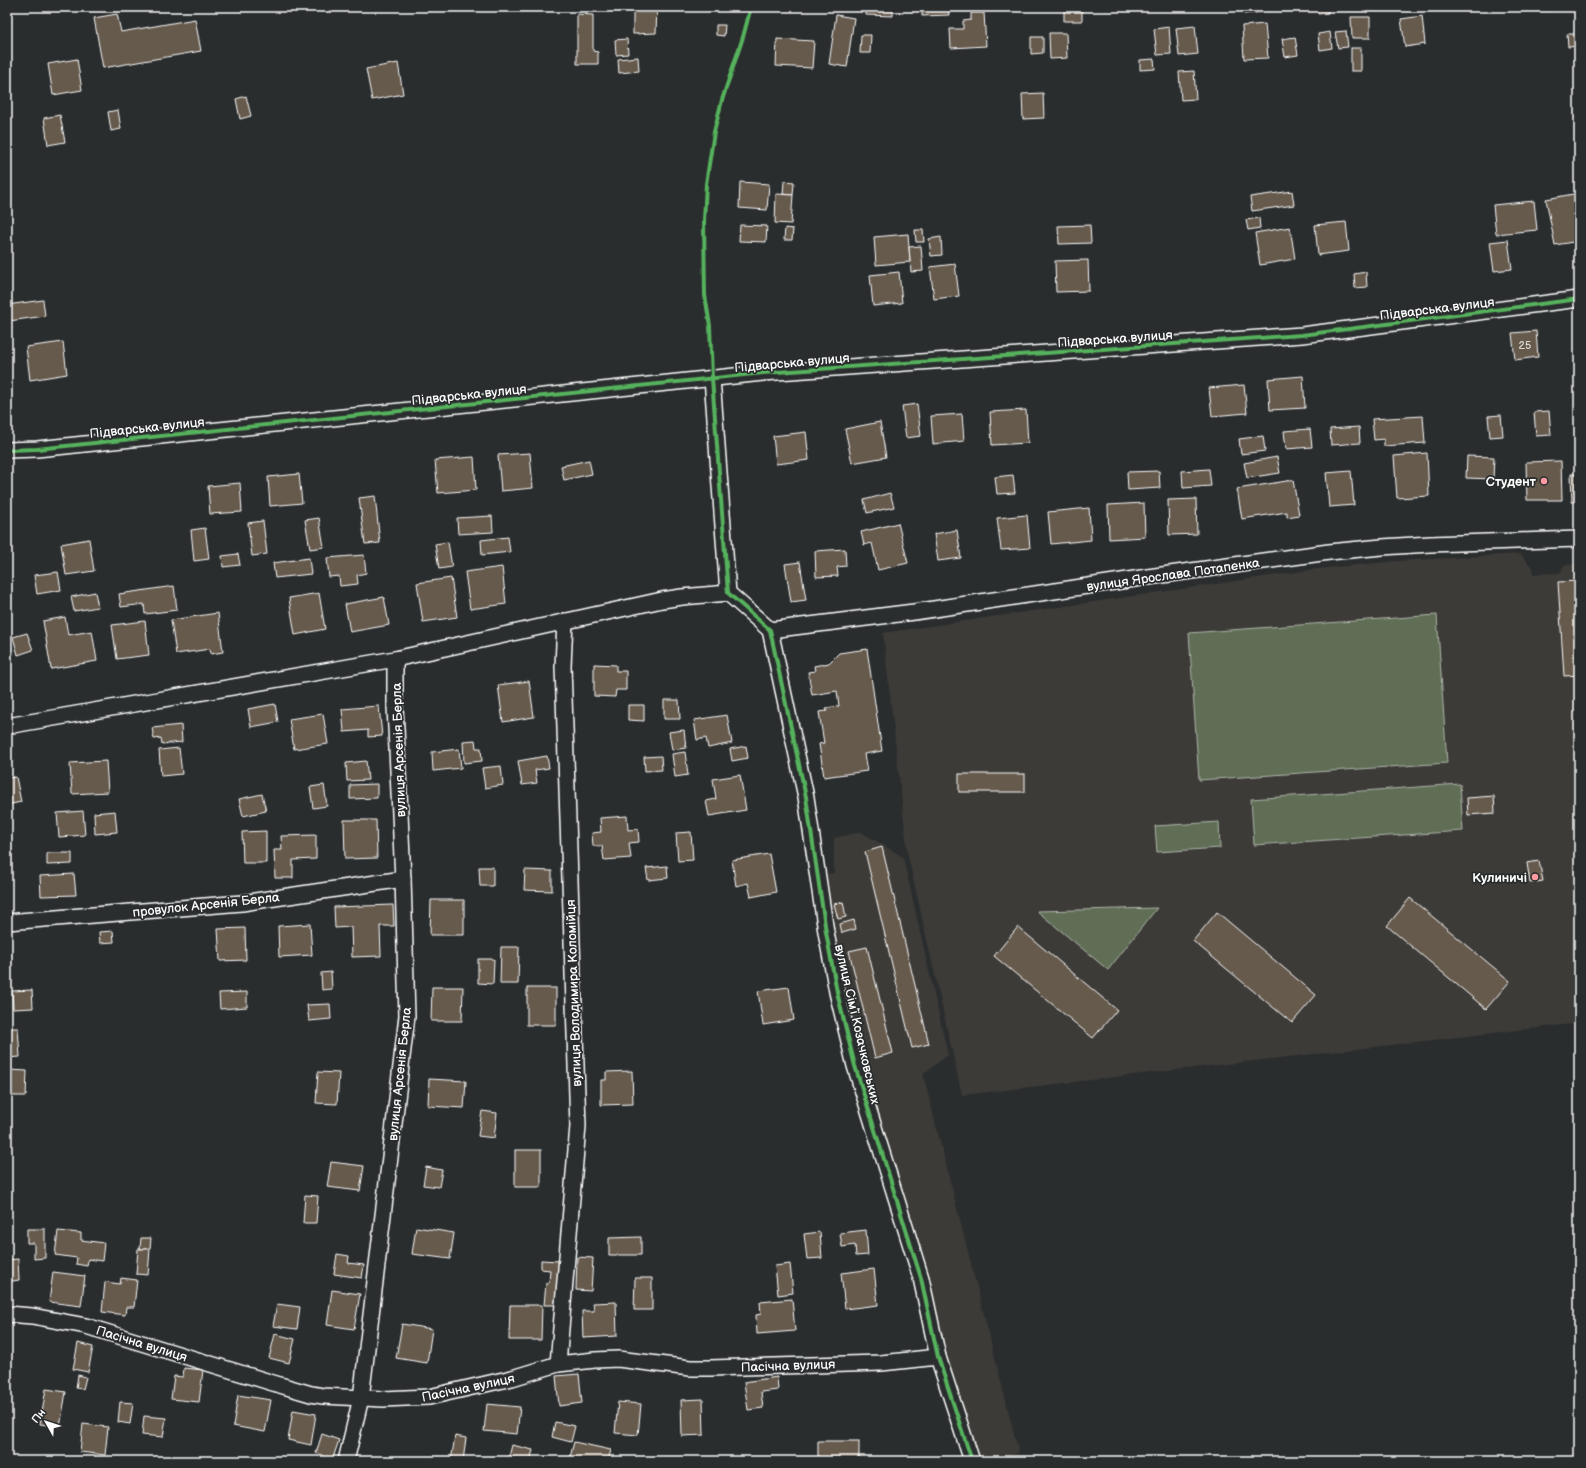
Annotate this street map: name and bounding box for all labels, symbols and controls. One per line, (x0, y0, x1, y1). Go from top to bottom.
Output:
street label: Підварська вулиця (1379, 294, 1496, 324)
street label: Підварська вулиця (1057, 327, 1173, 351)
house number: 25 (1519, 339, 1531, 352)
street label: Підварська вулиця (734, 350, 850, 376)
street label: Підварська вулиця (411, 381, 527, 409)
street label: Підварська вулиця (89, 414, 205, 442)
place label: Студент (1486, 474, 1537, 490)
marker: Студент (1539, 476, 1549, 486)
street label: вулиця Ярослава Потапенка (1086, 555, 1261, 595)
street label: вулиця Арсенія Берла (389, 682, 409, 817)
place label: Кулиничі (1472, 870, 1527, 886)
marker: Кулиничі (1530, 872, 1540, 882)
street label: провулок Арсенія Берла (132, 889, 281, 921)
street label: вулиця Володимира Коломійця (563, 899, 585, 1087)
street label: вулиця Сімʼї Козачковських (831, 943, 883, 1106)
street label: вулиця Арсенія Берла (385, 1006, 415, 1142)
street label: Пасічна вулиця (94, 1322, 189, 1365)
street label: Пасічна вулиця (740, 1356, 836, 1376)
street label: Пасічна вулиця (420, 1370, 516, 1406)
north arrow (26, 1402, 66, 1442)
text: Пн (29, 1406, 48, 1426)

